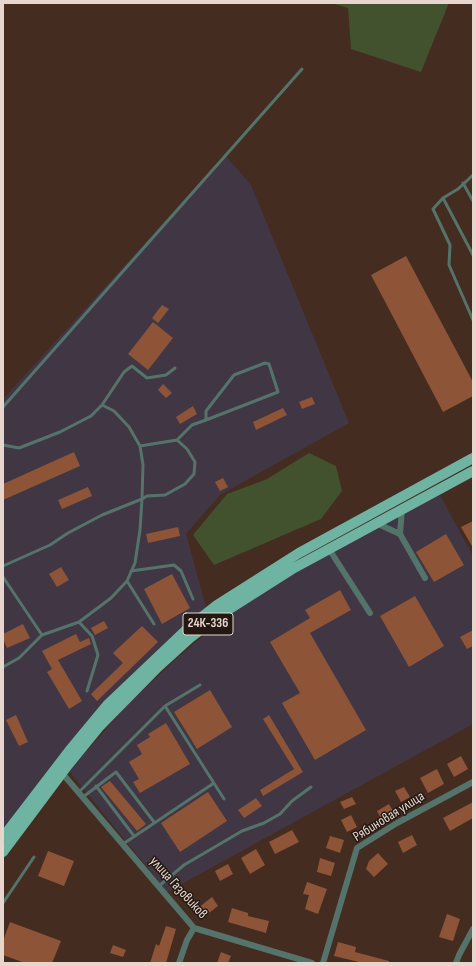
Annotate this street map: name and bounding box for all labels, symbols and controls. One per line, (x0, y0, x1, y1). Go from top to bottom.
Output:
road number: 24К-336 (183, 613, 233, 635)
street label: Рябиновая улица (350, 788, 428, 846)
street label: улица Газовиков (146, 853, 210, 923)

